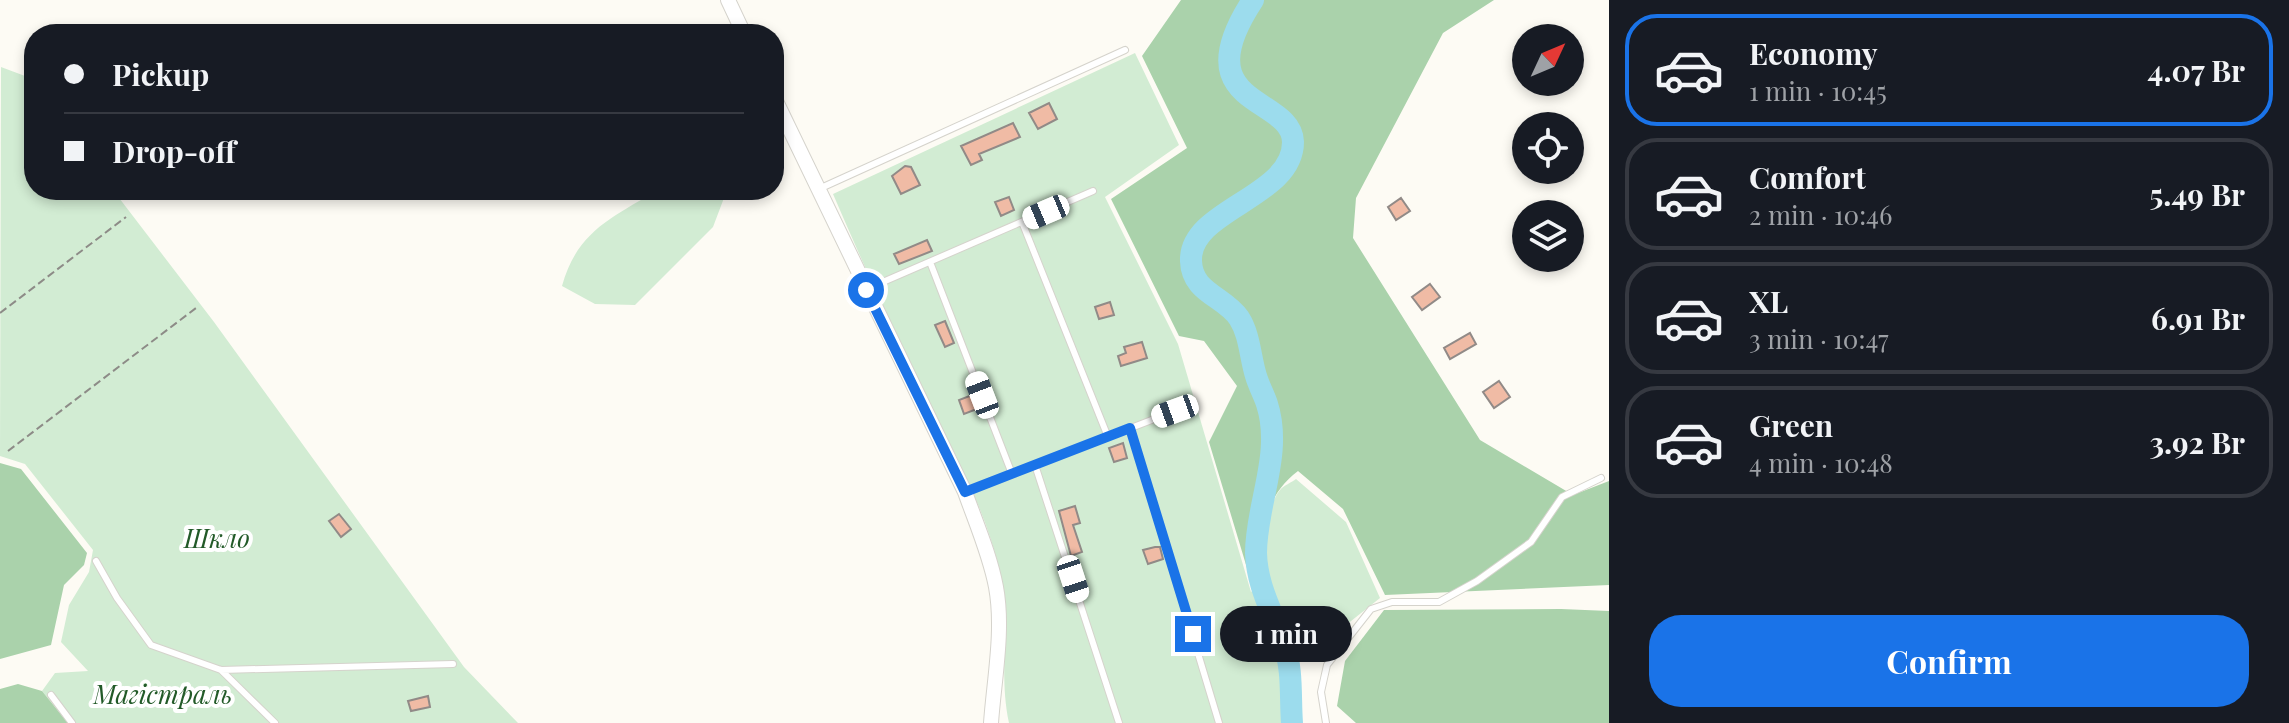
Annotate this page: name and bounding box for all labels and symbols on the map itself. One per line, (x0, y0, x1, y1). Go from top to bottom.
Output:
north arrow (1512, 24, 1584, 96)
car (1019, 192, 1073, 232)
route start (848, 272, 884, 308)
car (962, 368, 1002, 422)
car (1148, 392, 1202, 430)
park label: Шкло (183, 520, 250, 555)
car (1054, 552, 1092, 606)
callout: 1 min (1221, 606, 1353, 662)
route end (1175, 616, 1211, 652)
park label: Магістраль (92, 676, 233, 711)

